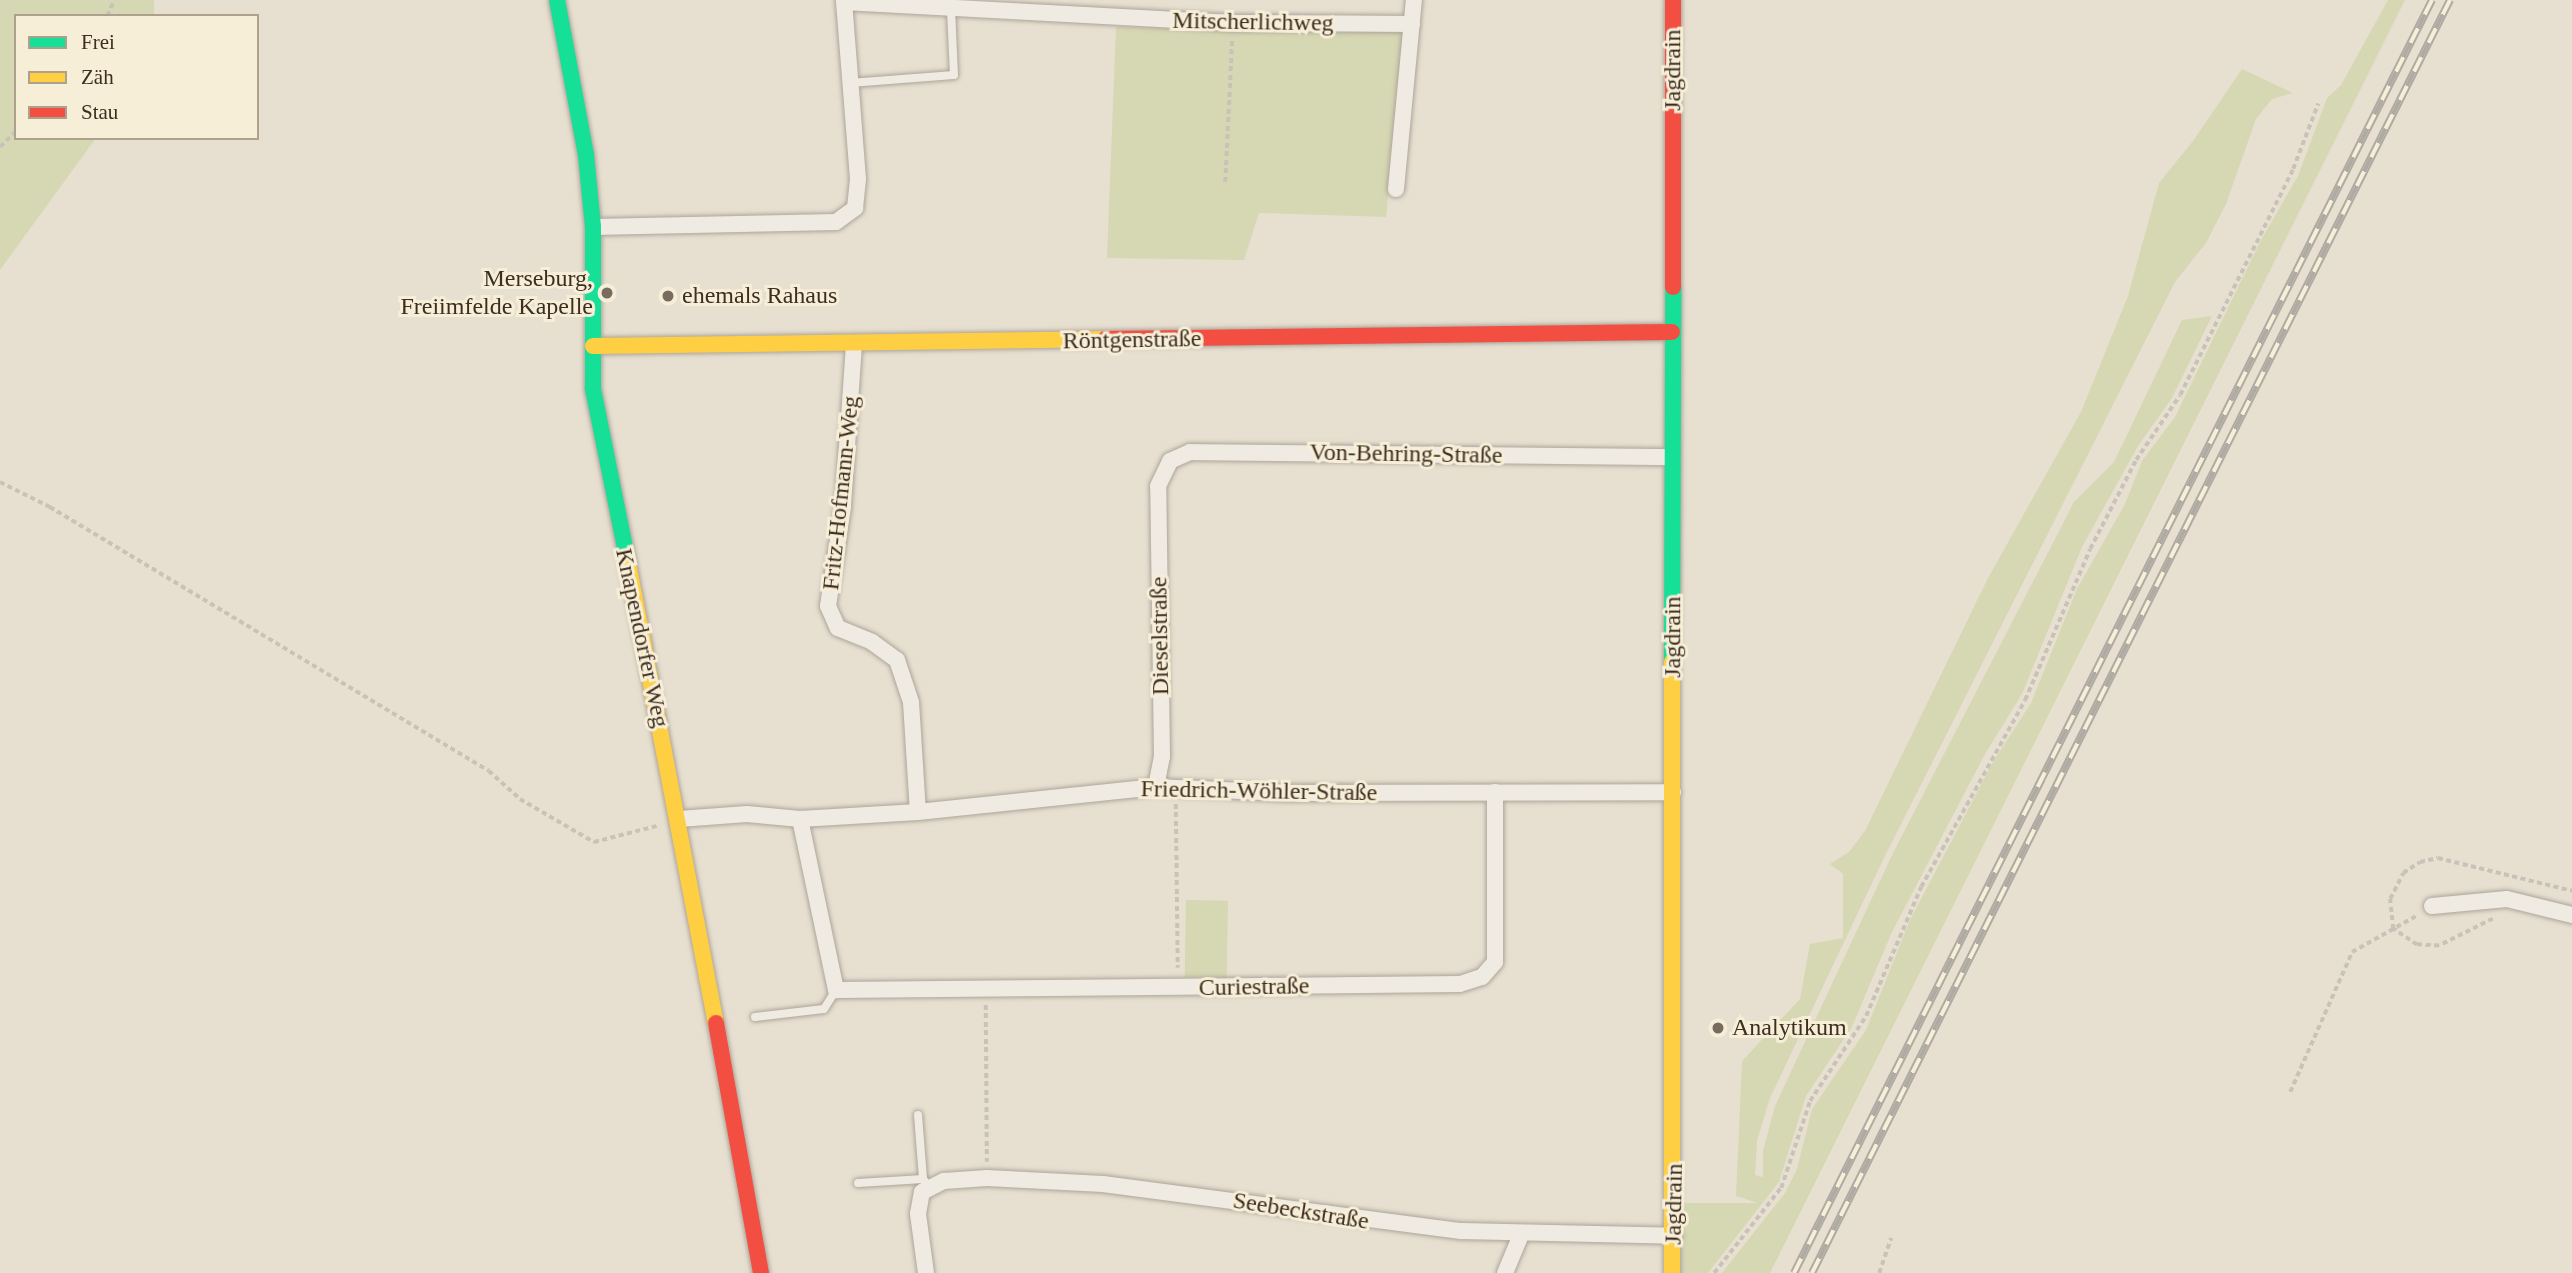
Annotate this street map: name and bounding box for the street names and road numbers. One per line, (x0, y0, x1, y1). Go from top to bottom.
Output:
street label: Mitscherlichweg (1172, 6, 1334, 38)
street label: Jagdrain (1659, 29, 1687, 111)
street label: Röntgenstraße (1062, 324, 1202, 356)
street label: Fritz-Hofmann-Weg (816, 394, 866, 592)
street label: Von-Behring-Straße (1309, 438, 1503, 470)
street label: Knapendorfer Weg (609, 546, 675, 730)
street label: Dieselstraße (1145, 576, 1175, 696)
street label: Jagdrain (1659, 596, 1687, 678)
street label: Friedrich-Wöhler-Straße (1140, 775, 1378, 807)
street label: Curiestraße (1198, 972, 1310, 1002)
street label: Jagdrain (1659, 1163, 1689, 1245)
street label: Seebeckstraße (1231, 1186, 1371, 1236)

